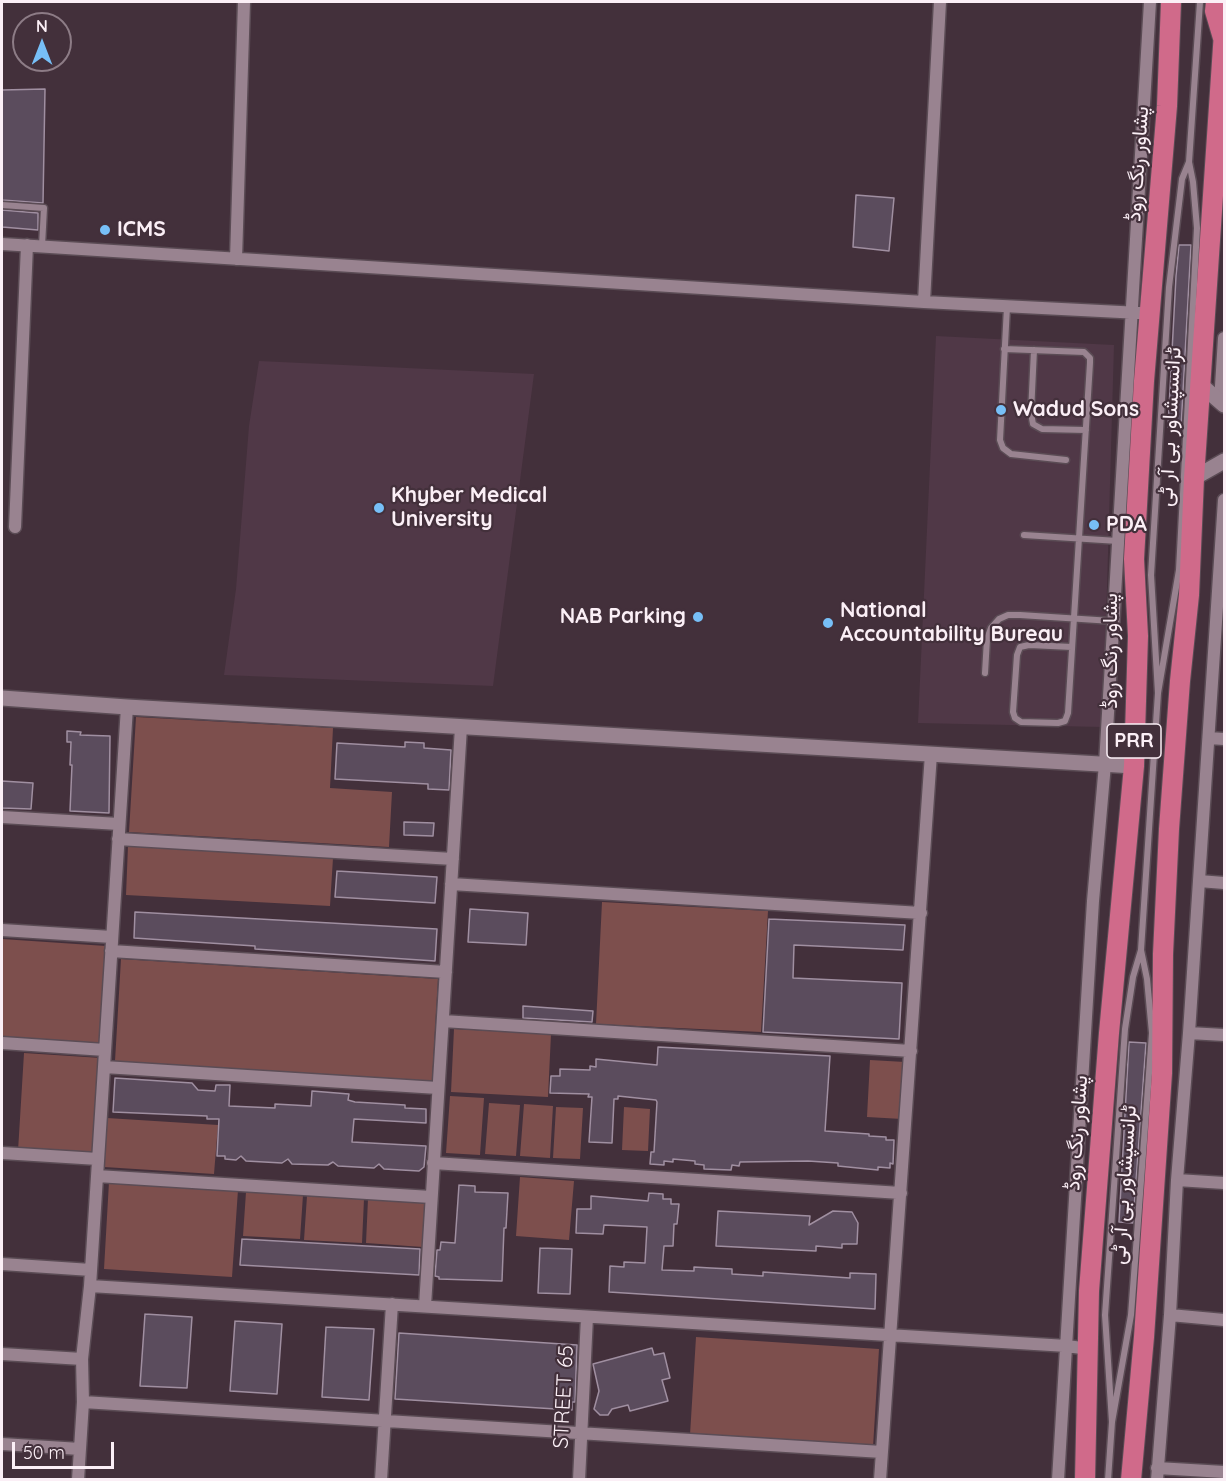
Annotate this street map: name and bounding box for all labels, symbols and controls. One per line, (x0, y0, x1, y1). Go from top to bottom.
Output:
north arrow (12, 12, 72, 72)
text: N (36, 16, 48, 36)
street label: پشاور رنگ روڈ (1121, 105, 1155, 223)
place label: ICMS (117, 217, 166, 243)
marker: ICMS (98, 223, 112, 237)
street label: ٹرانسپشاور بی آر ٹی (1153, 347, 1187, 507)
place label: Wadud Sons (1013, 397, 1139, 423)
marker: Wadud Sons (994, 403, 1008, 417)
place label: Khyber Medical University (391, 483, 547, 533)
marker: Khyber Medical University (372, 501, 386, 515)
place label: PDA (1106, 512, 1147, 538)
marker: PDA (1087, 518, 1101, 532)
street label: پشاور رنگ روڈ (1098, 593, 1124, 709)
place label: National Accountability Bureau (840, 598, 1063, 648)
place label: NAB Parking (560, 604, 686, 630)
marker: NAB Parking (691, 610, 705, 624)
marker: National Accountability Bureau (821, 616, 835, 630)
road number: PRR (1107, 724, 1161, 758)
street label: پشاور رنگ روڈ (1060, 1074, 1094, 1192)
street label: ٹرانسپشاور بی آر ٹی (1106, 1104, 1142, 1266)
street label: STREET 65 (549, 1345, 579, 1449)
scale bar (15, 1430, 117, 1468)
text: 50 m (23, 1441, 65, 1464)

